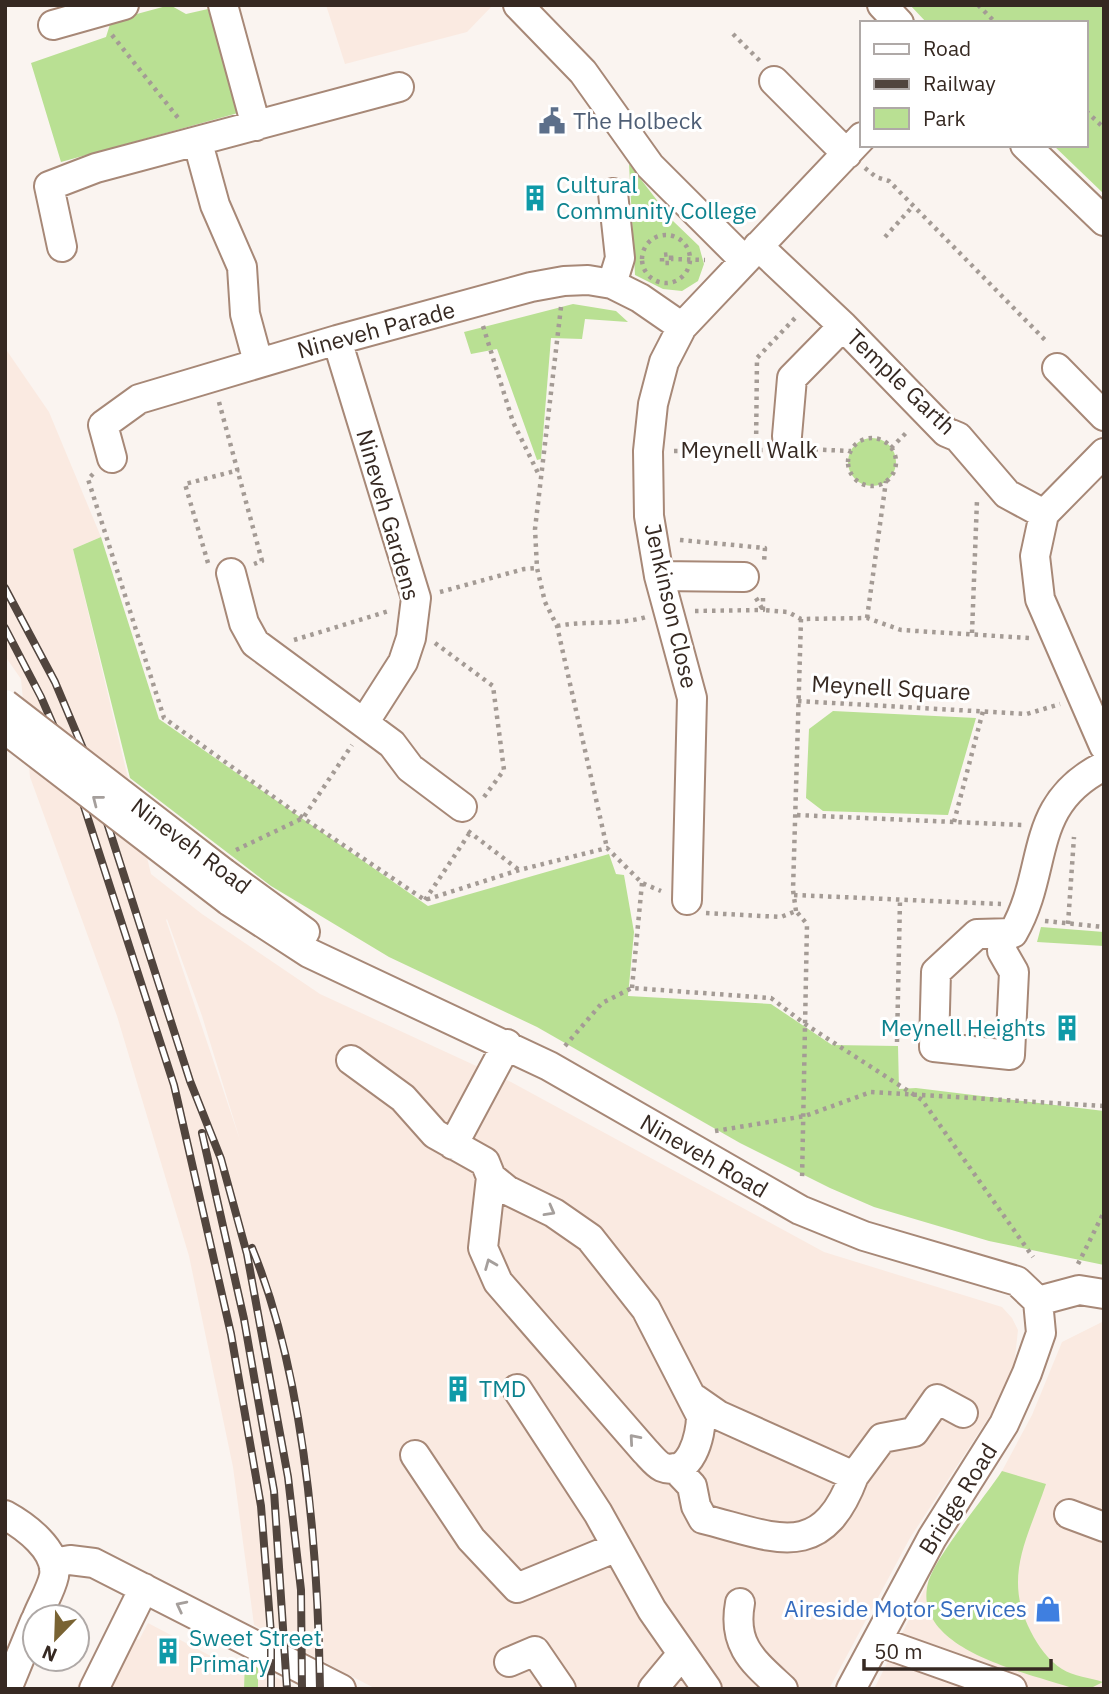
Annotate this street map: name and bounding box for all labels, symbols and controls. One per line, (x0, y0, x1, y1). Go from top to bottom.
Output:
legend (860, 21, 1088, 147)
text: Road (923, 34, 971, 62)
text: Railway (923, 69, 996, 97)
text: Park (923, 104, 966, 132)
place label: The Holbeck (573, 105, 702, 135)
public building icon: The Holbeck (537, 106, 567, 136)
place label: Cultural Community College (556, 169, 757, 225)
building icon: Cultural Community College (520, 183, 550, 213)
street label: Nineveh Parade (293, 294, 458, 365)
street label: Temple Garth (841, 322, 962, 441)
street label: Nineveh Gardens (350, 426, 428, 604)
street label: Meynell Walk (680, 434, 818, 464)
street label: Jenkinson Close (638, 520, 706, 691)
street label: Meynell Square (811, 668, 971, 706)
street label: Nineveh Road (126, 790, 258, 900)
one-way arrow (92, 795, 105, 808)
place label: Meynell Heights (881, 1012, 1046, 1042)
building icon: Meynell Heights (1052, 1013, 1082, 1043)
street label: Nineveh Road (635, 1106, 774, 1204)
one-way arrow (543, 1203, 555, 1217)
one-way arrow (484, 1259, 498, 1271)
place label: TMD (479, 1373, 526, 1403)
building icon: TMD (443, 1374, 473, 1404)
one-way arrow (630, 1434, 642, 1447)
street label: Bridge Road (911, 1437, 1003, 1560)
place label: Aireside Motor Services (784, 1593, 1027, 1623)
shop icon: Aireside Motor Services (1033, 1594, 1063, 1624)
one-way arrow (176, 1601, 188, 1614)
north arrow (21, 1603, 91, 1673)
place label: Sweet Street Primary (189, 1622, 322, 1678)
scale bar (864, 1628, 1051, 1672)
building icon: Sweet Street Primary (153, 1636, 183, 1666)
text: 50 m (874, 1637, 923, 1665)
text: N (38, 1640, 60, 1667)

